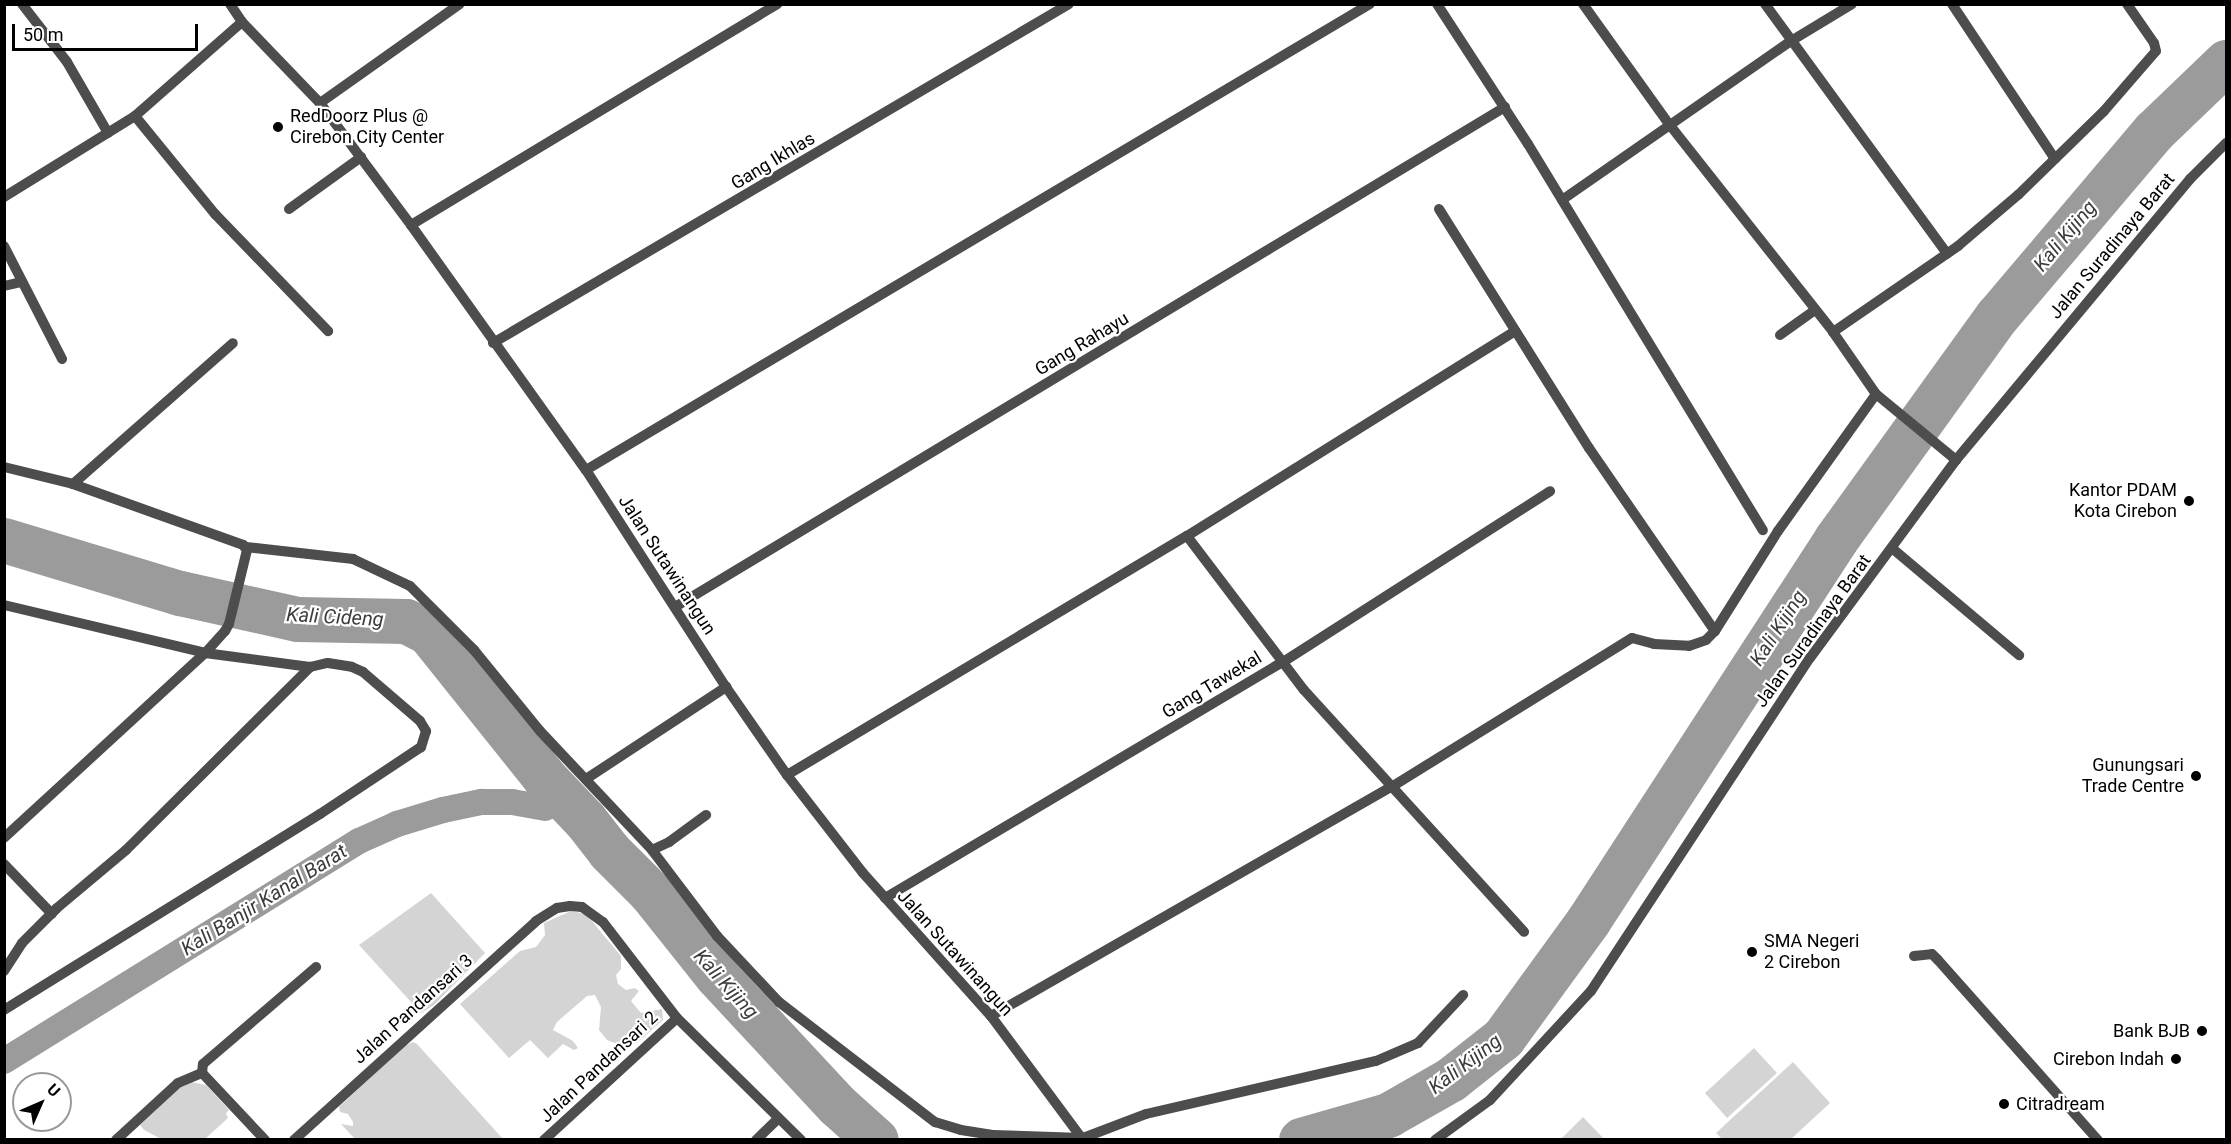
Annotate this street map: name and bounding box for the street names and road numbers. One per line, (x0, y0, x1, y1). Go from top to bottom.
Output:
street label: Gang Ikhlas (727, 128, 819, 194)
street label: Jalan Suradinaya Barat (2045, 169, 2179, 323)
street label: Gang Rahayu (1031, 308, 1133, 380)
street label: Jalan Sutawinangun (614, 491, 720, 639)
street label: Jalan Suradinaya Barat (1750, 550, 1876, 712)
street label: Gang Tawekal (1158, 647, 1266, 723)
street label: Jalan Sutawinangun (893, 886, 1017, 1020)
street label: Jalan Pandansari 3 (349, 950, 477, 1068)
street label: Jalan Pandansari 2 (536, 1007, 662, 1127)

